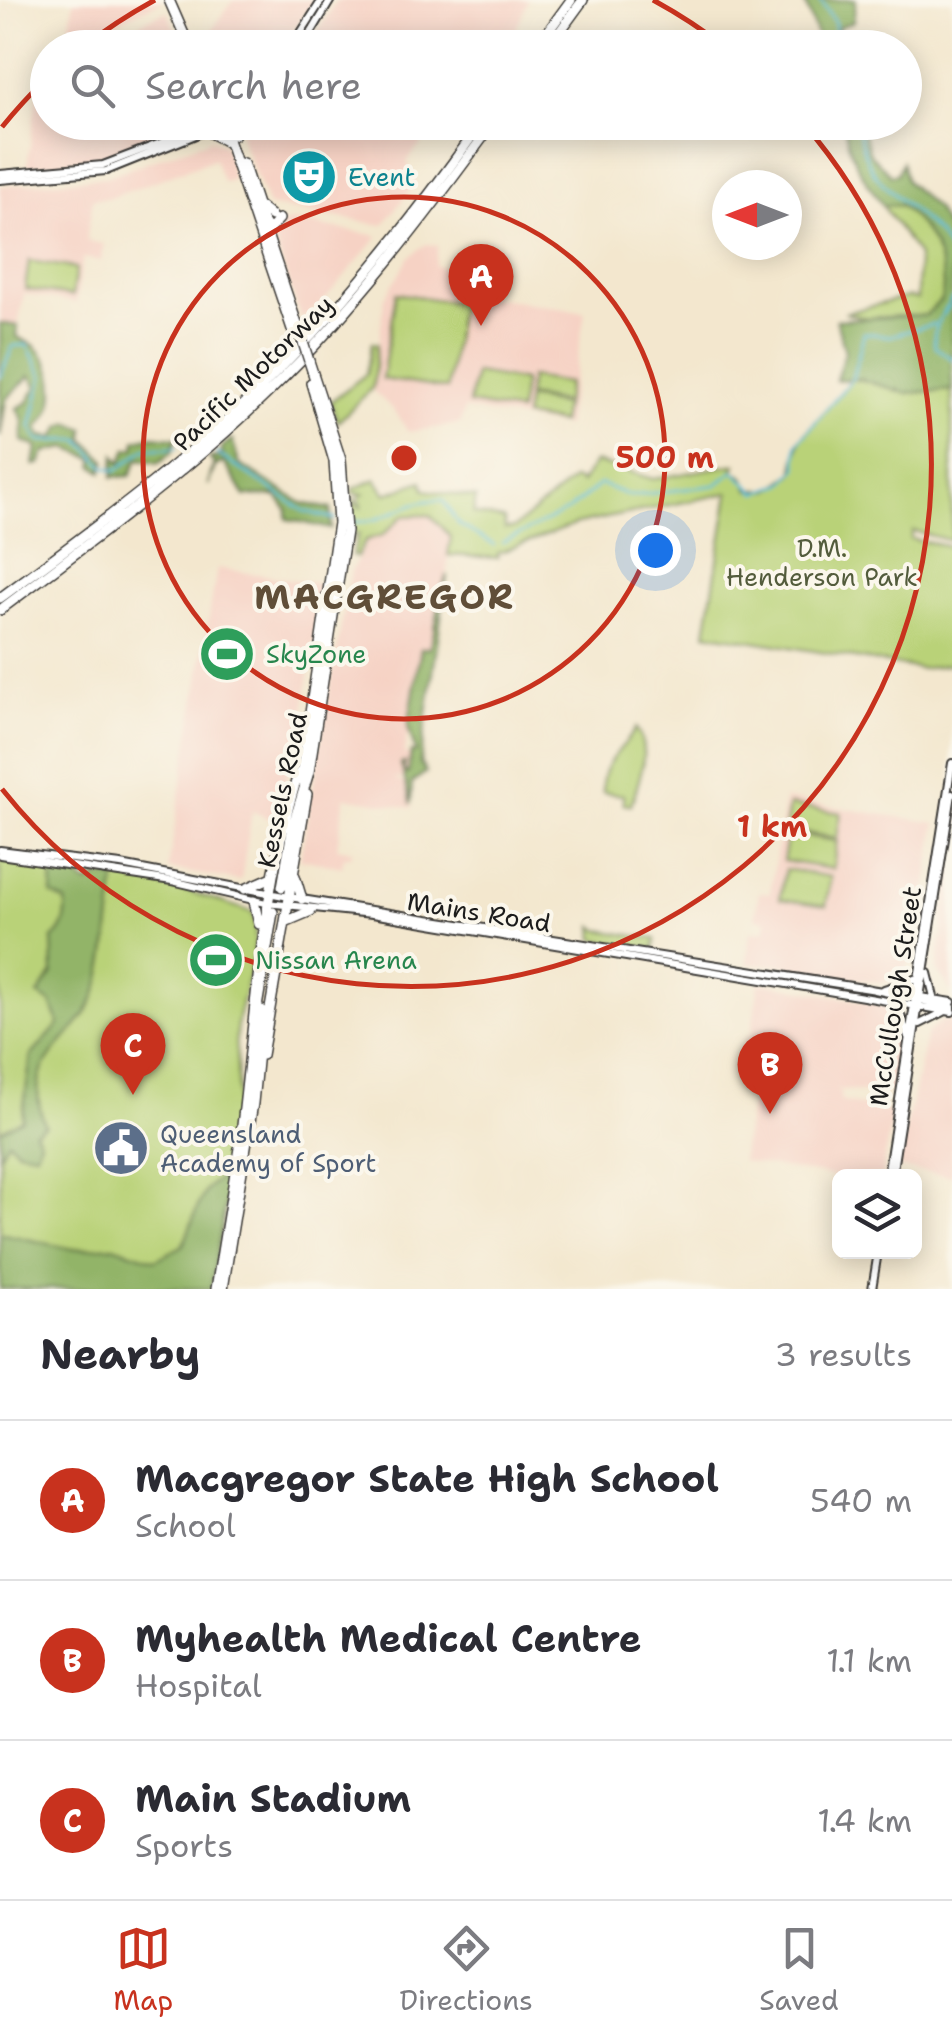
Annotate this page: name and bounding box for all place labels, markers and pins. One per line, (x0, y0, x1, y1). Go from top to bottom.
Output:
theatre icon: Event (279, 147, 339, 207)
place label: Event (348, 160, 415, 194)
pin: A (448, 244, 514, 326)
centre of rings (386, 440, 422, 476)
sports icon: SkyZone (197, 624, 257, 684)
place label: SkyZone (266, 637, 367, 671)
sports icon: Nissan Arena (186, 930, 246, 990)
place label: Nissan Arena (255, 943, 417, 977)
pin: C (100, 1012, 166, 1095)
pin: B (738, 1032, 802, 1114)
place label: Queensland Academy of Sport (160, 1117, 377, 1180)
public building icon: Queensland Academy of Sport (91, 1118, 151, 1178)

